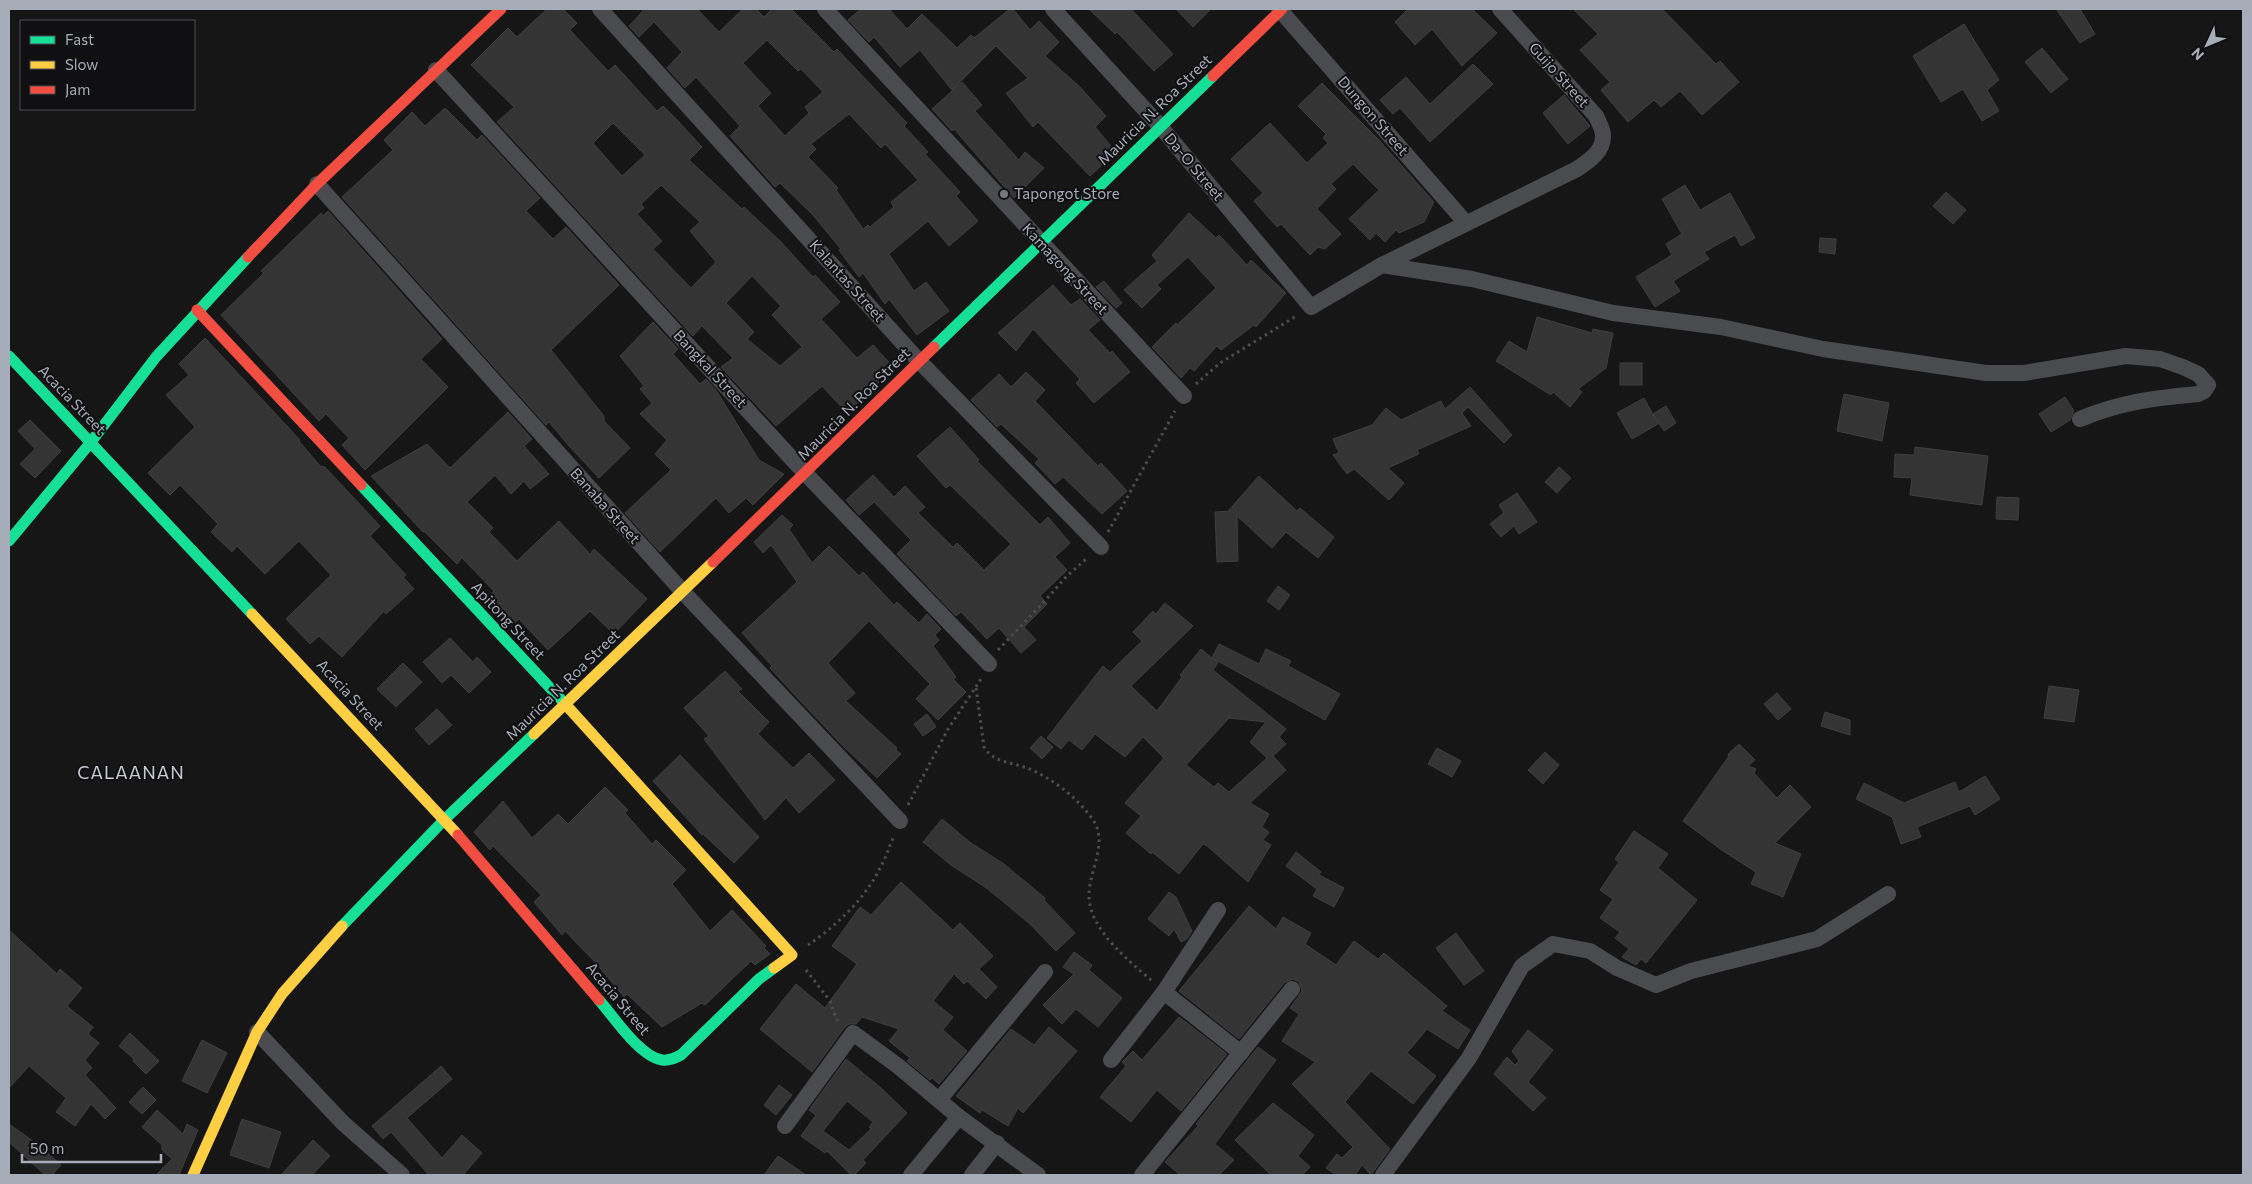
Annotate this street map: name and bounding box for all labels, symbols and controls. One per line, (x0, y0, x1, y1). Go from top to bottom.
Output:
legend (20, 20, 195, 110)
north arrow (2182, 20, 2232, 70)
text: Fast (65, 30, 94, 48)
street label: Guijo Street (1526, 38, 1594, 111)
text: N (2188, 45, 2207, 64)
street label: Mauricia N. Roa Street (1094, 50, 1215, 168)
text: Slow (65, 55, 98, 73)
street label: Dungon Street (1335, 72, 1413, 159)
text: Jam (65, 80, 90, 98)
street label: Da-O Street (1161, 129, 1228, 204)
place label: Tapongot Store (1014, 184, 1120, 202)
marker: Tapongot Store (998, 188, 1010, 200)
street label: Kamagong Street (1019, 219, 1112, 318)
street label: Kalantas Street (806, 236, 889, 325)
street label: Bangkal Street (670, 326, 751, 411)
street label: Mauricia N. Roa Street (793, 343, 913, 463)
street label: Acacia Street (35, 361, 110, 438)
street label: Banaba Street (567, 464, 645, 547)
street label: Apitong Street (468, 578, 549, 663)
street label: Mauricia N. Roa Street (502, 625, 623, 743)
street label: Acacia Street (314, 655, 388, 733)
district label: CALAANAN (77, 761, 185, 783)
street label: Acacia Street (583, 958, 654, 1038)
scale bar (22, 1132, 161, 1164)
text: 50 m (30, 1139, 64, 1157)

